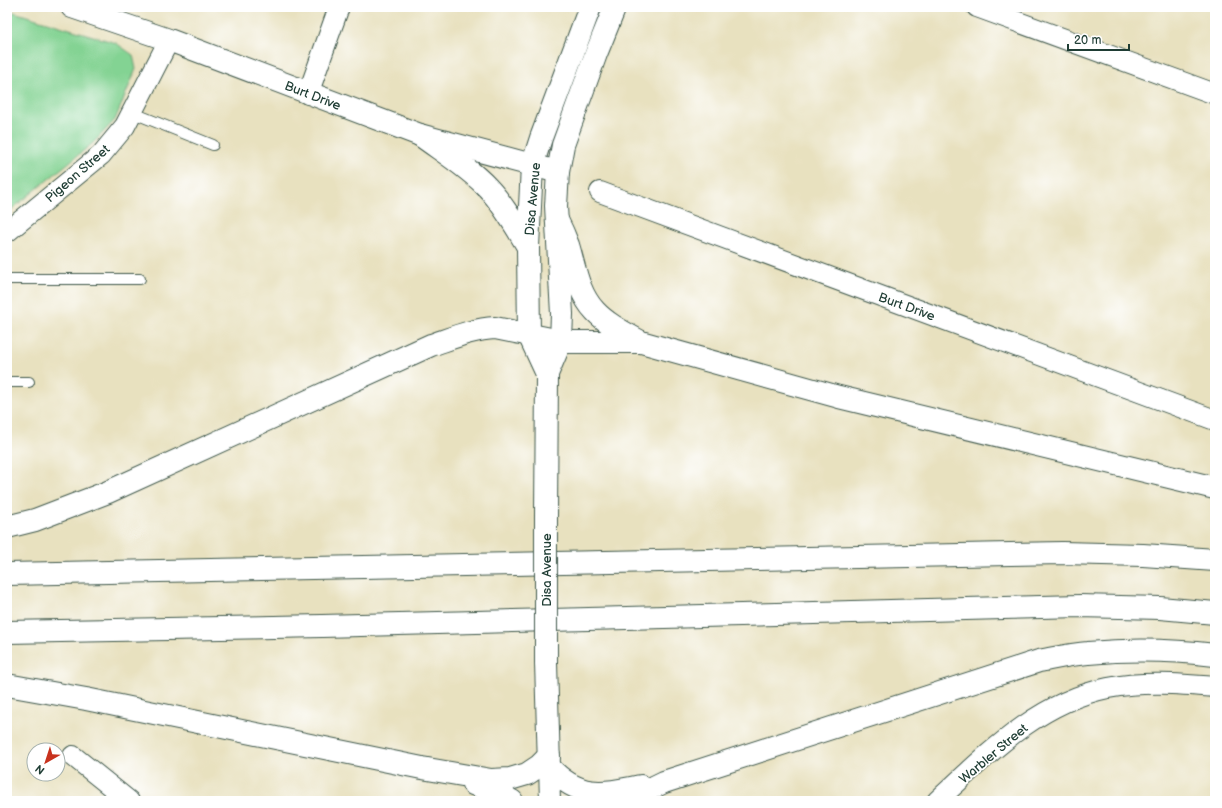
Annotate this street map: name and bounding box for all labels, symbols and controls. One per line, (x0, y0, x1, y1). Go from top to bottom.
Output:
scale bar (1068, 26, 1129, 52)
text: 20 m (1074, 33, 1101, 48)
street label: Burt Drive (282, 78, 343, 114)
street label: Pigeon Street (42, 141, 113, 206)
street label: Disa Avenue (522, 162, 544, 236)
street label: Burt Drive (876, 289, 937, 325)
street label: Disa Avenue (539, 533, 555, 607)
street label: Warbler Street (956, 720, 1031, 787)
north arrow (26, 742, 66, 782)
text: N (33, 762, 47, 777)

